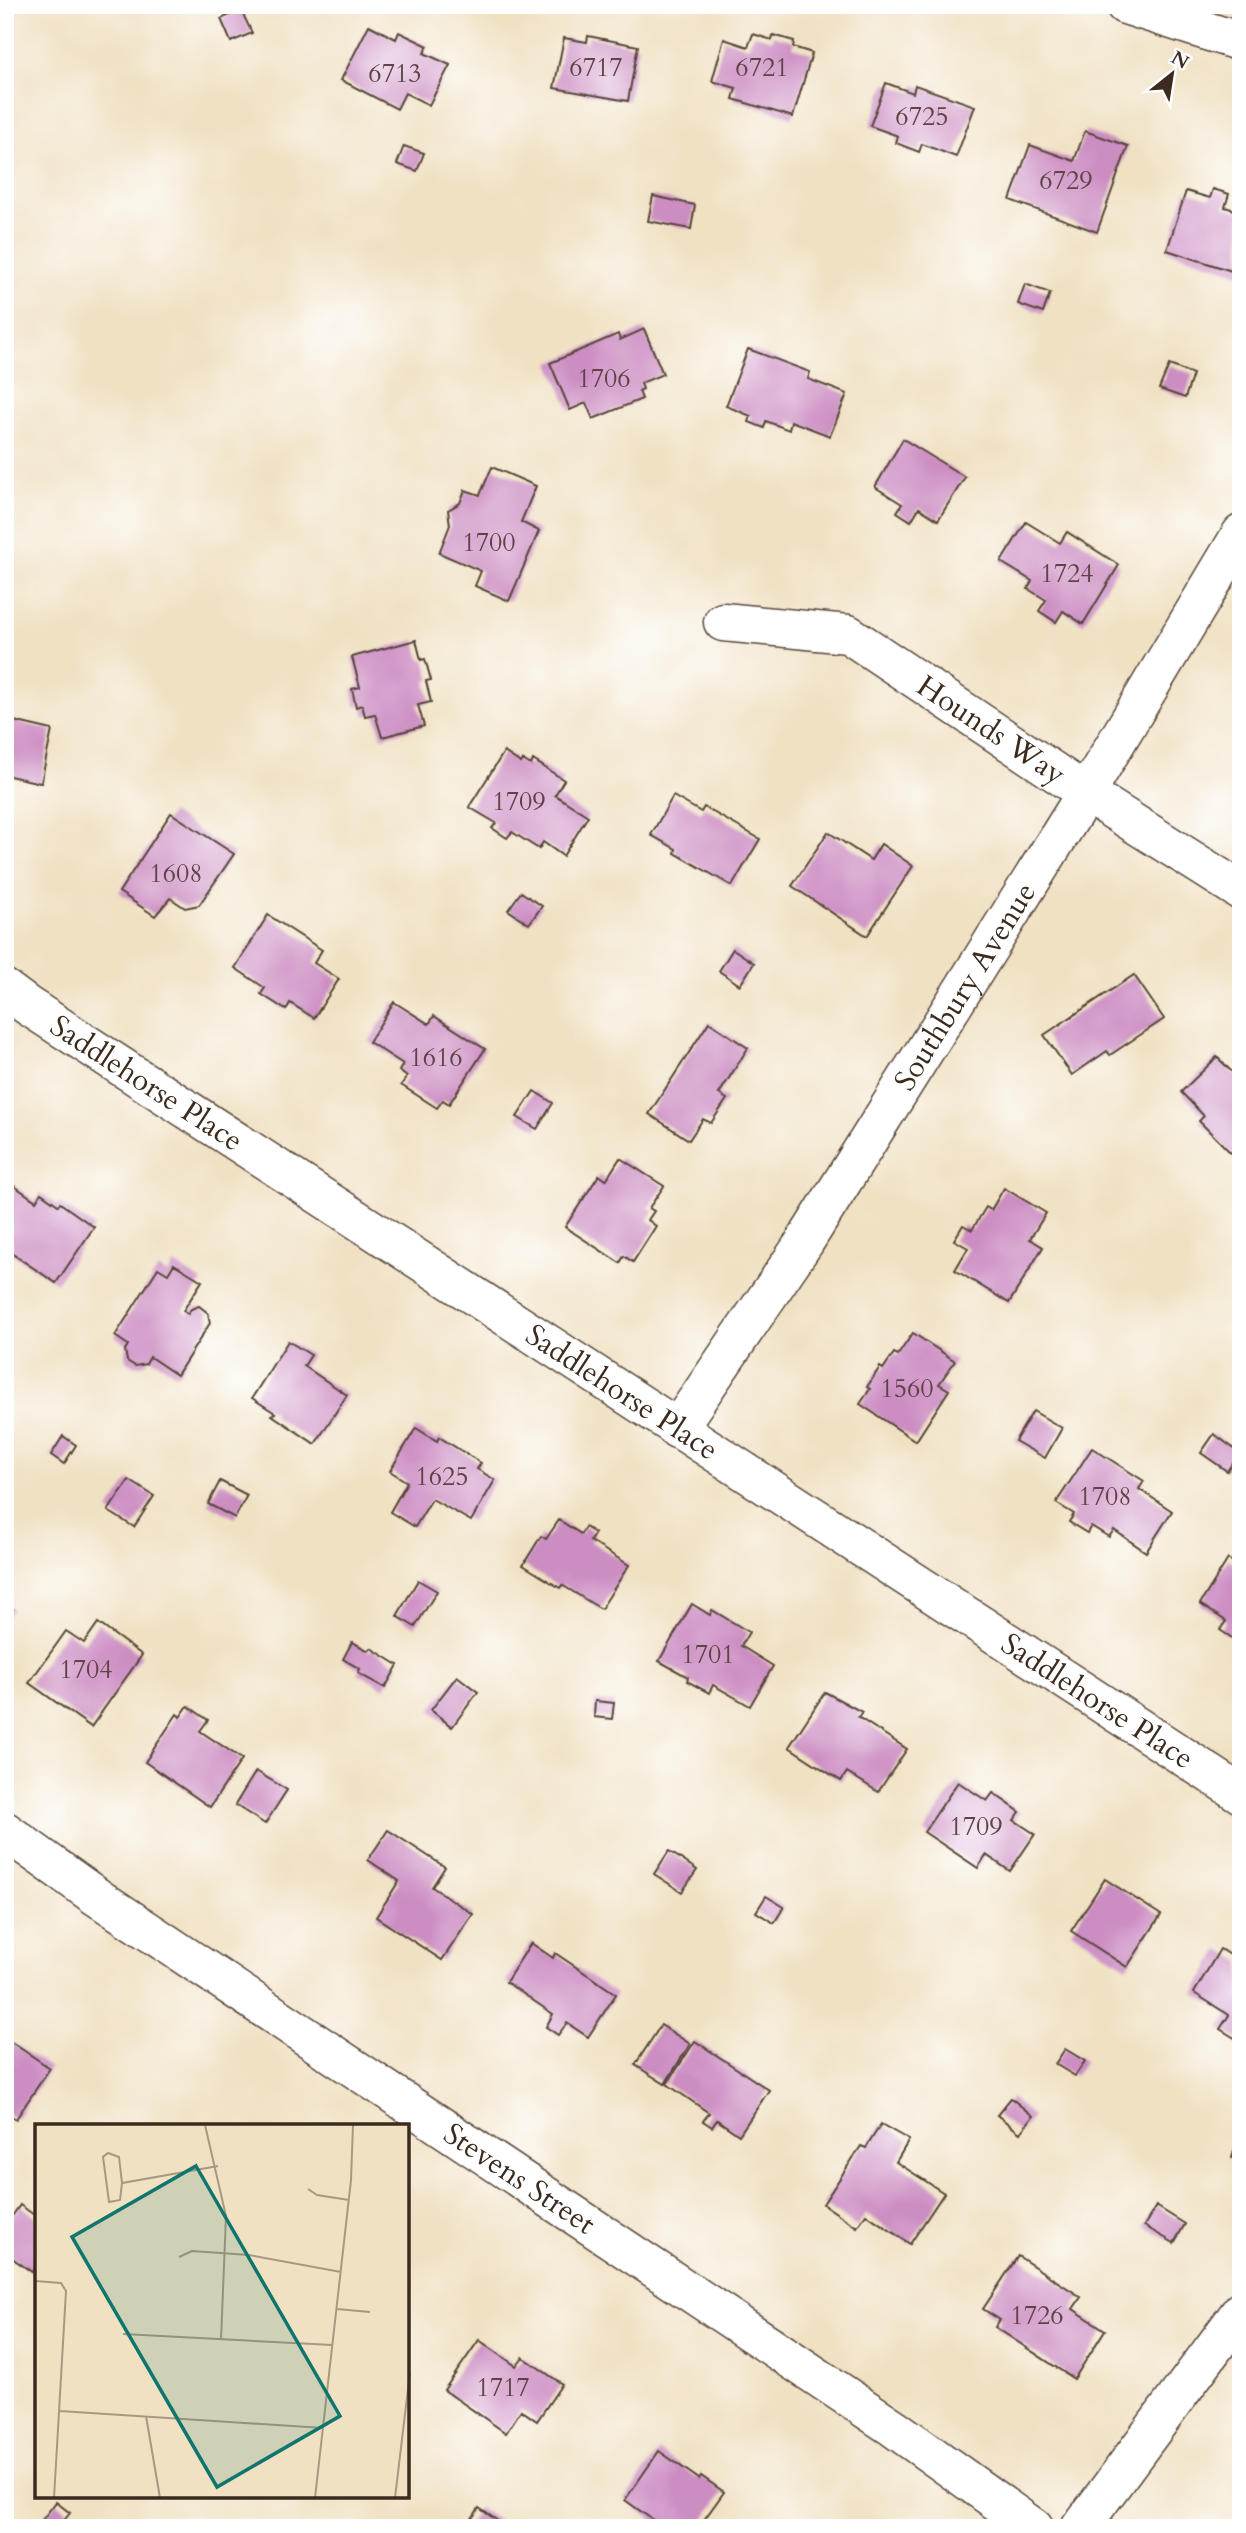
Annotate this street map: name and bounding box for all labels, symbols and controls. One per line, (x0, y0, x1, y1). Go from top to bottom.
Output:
north arrow (1138, 38, 1208, 108)
text: N (1166, 45, 1194, 76)
house number: 6717 (569, 50, 623, 85)
house number: 6721 (735, 50, 789, 85)
house number: 6713 (368, 56, 422, 91)
house number: 6725 (895, 99, 949, 134)
house number: 6729 (1039, 163, 1093, 198)
house number: 1706 (577, 361, 631, 396)
house number: 1700 (462, 525, 516, 560)
house number: 1724 (1040, 556, 1094, 591)
street label: Hounds Way (909, 665, 1074, 794)
house number: 1709 (492, 784, 546, 819)
house number: 1608 (149, 856, 203, 891)
street label: Southbury Avenue (884, 875, 1045, 1098)
street label: Saddlehorse Place (42, 1005, 251, 1161)
house number: 1616 (409, 1040, 463, 1075)
street label: Saddlehorse Place (518, 1314, 726, 1470)
house number: 1560 (880, 1371, 934, 1406)
house number: 1625 (415, 1459, 469, 1494)
house number: 1708 (1078, 1479, 1132, 1514)
street label: Saddlehorse Place (993, 1623, 1202, 1779)
house number: 1701 (681, 1637, 735, 1672)
house number: 1704 (59, 1652, 113, 1687)
house number: 1709 (949, 1809, 1003, 1844)
street label: Stevens Street (436, 2113, 604, 2244)
inset map (35, 2124, 410, 2498)
house number: 1726 (1010, 2298, 1064, 2333)
house number: 1717 (476, 2370, 530, 2405)

